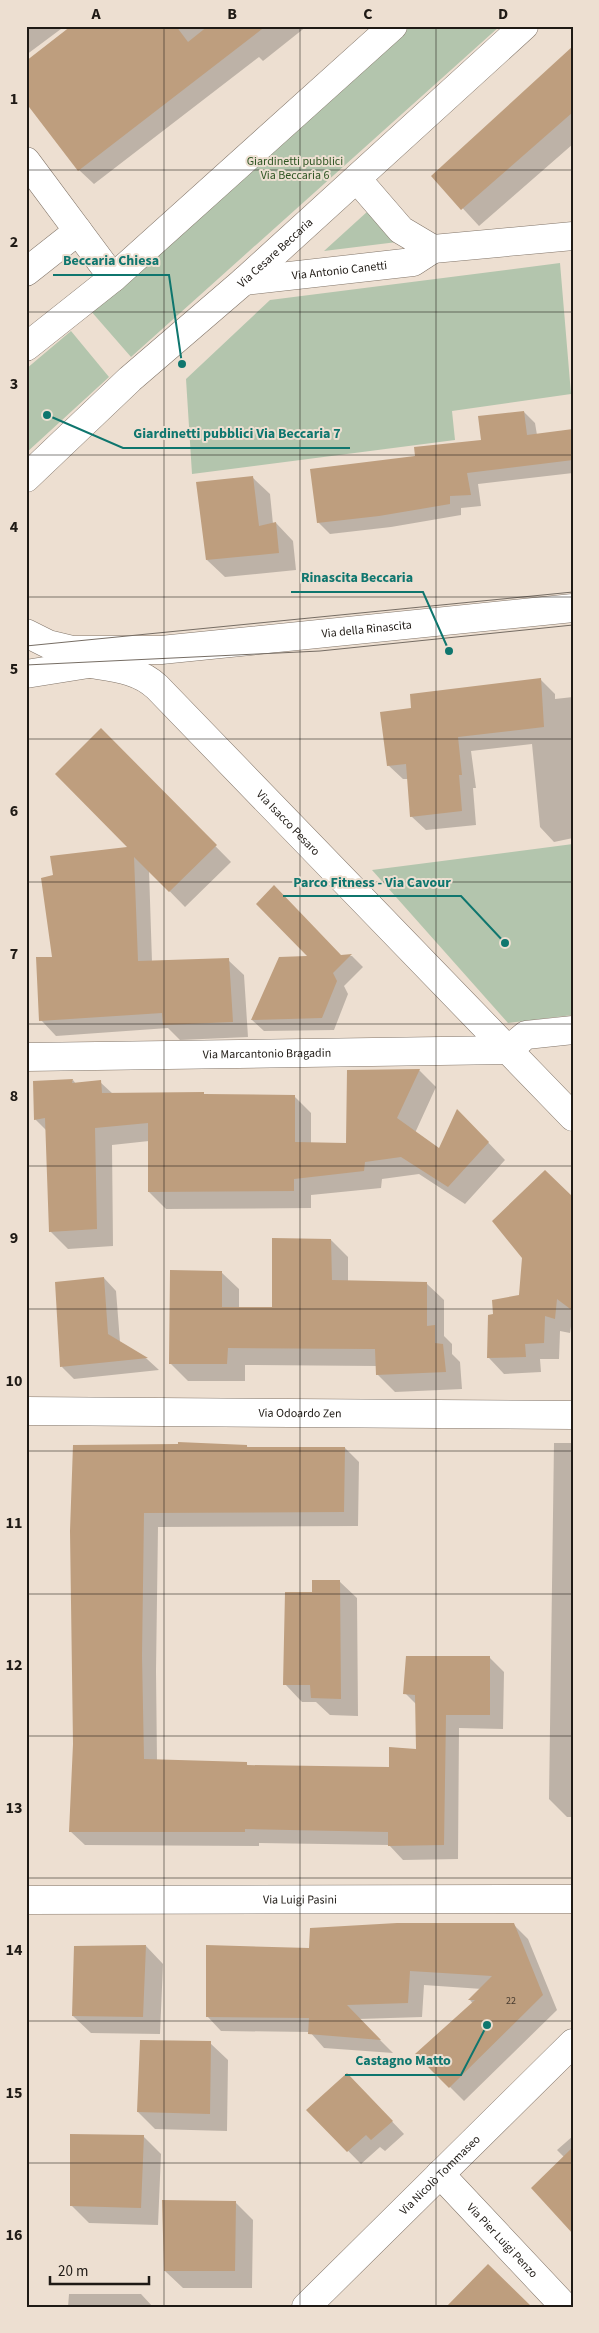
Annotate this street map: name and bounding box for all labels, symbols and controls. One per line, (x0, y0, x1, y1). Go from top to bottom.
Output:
text: A (90, 3, 101, 25)
text: B (227, 3, 237, 25)
text: C (363, 3, 373, 25)
text: D (498, 3, 508, 25)
text: 1 (10, 88, 18, 110)
park label: Giardinetti pubblici Via Beccaria 6 (247, 153, 343, 184)
street label: Via Cesare Beccaria (234, 214, 317, 292)
text: 2 (10, 231, 18, 253)
callout: Beccaria Chiesa (53, 246, 169, 275)
text: Beccaria Chiesa (63, 251, 159, 271)
street label: Via Antonio Canetti (291, 257, 388, 285)
text: 3 (10, 373, 18, 395)
callout: Giardinetti pubblici Via Beccaria 7 (123, 419, 350, 448)
text: Giardinetti pubblici Via Beccaria 7 (133, 424, 341, 444)
text: 4 (10, 516, 19, 538)
callout: Rinascita Beccaria (291, 563, 423, 592)
text: Rinascita Beccaria (301, 568, 413, 588)
street label: Via della Rinascita (321, 616, 413, 643)
text: 5 (10, 658, 18, 680)
street label: Via Isacco Pesaro (252, 787, 324, 860)
text: 6 (10, 800, 18, 822)
callout: Parco Fitness - Via Cavour (283, 867, 461, 896)
text: Parco Fitness - Via Cavour (293, 873, 451, 893)
text: 7 (10, 943, 18, 965)
street label: Via Marcantonio Bragadin (203, 1045, 331, 1063)
text: 8 (10, 1085, 18, 1107)
text: 9 (10, 1227, 18, 1249)
text: 10 (6, 1370, 22, 1392)
street label: Via Odoardo Zen (258, 1405, 342, 1422)
text: 11 (6, 1512, 22, 1534)
text: 12 (6, 1654, 22, 1676)
text: 13 (6, 1797, 22, 1819)
street label: Via Luigi Pasini (263, 1891, 337, 1909)
text: 14 (6, 1939, 23, 1961)
house number: 22 (506, 1994, 516, 2008)
callout: Castagno Matto (345, 2046, 461, 2075)
text: Castagno Matto (355, 2051, 451, 2071)
text: 15 (6, 2082, 22, 2104)
street label: Via Nicolò Tommaseo (396, 2131, 484, 2219)
street label: Via Pier Luigi Penzo (463, 2199, 541, 2282)
text: 16 (6, 2224, 22, 2246)
scale bar (50, 2253, 149, 2285)
text: 20 m (58, 2261, 88, 2282)

